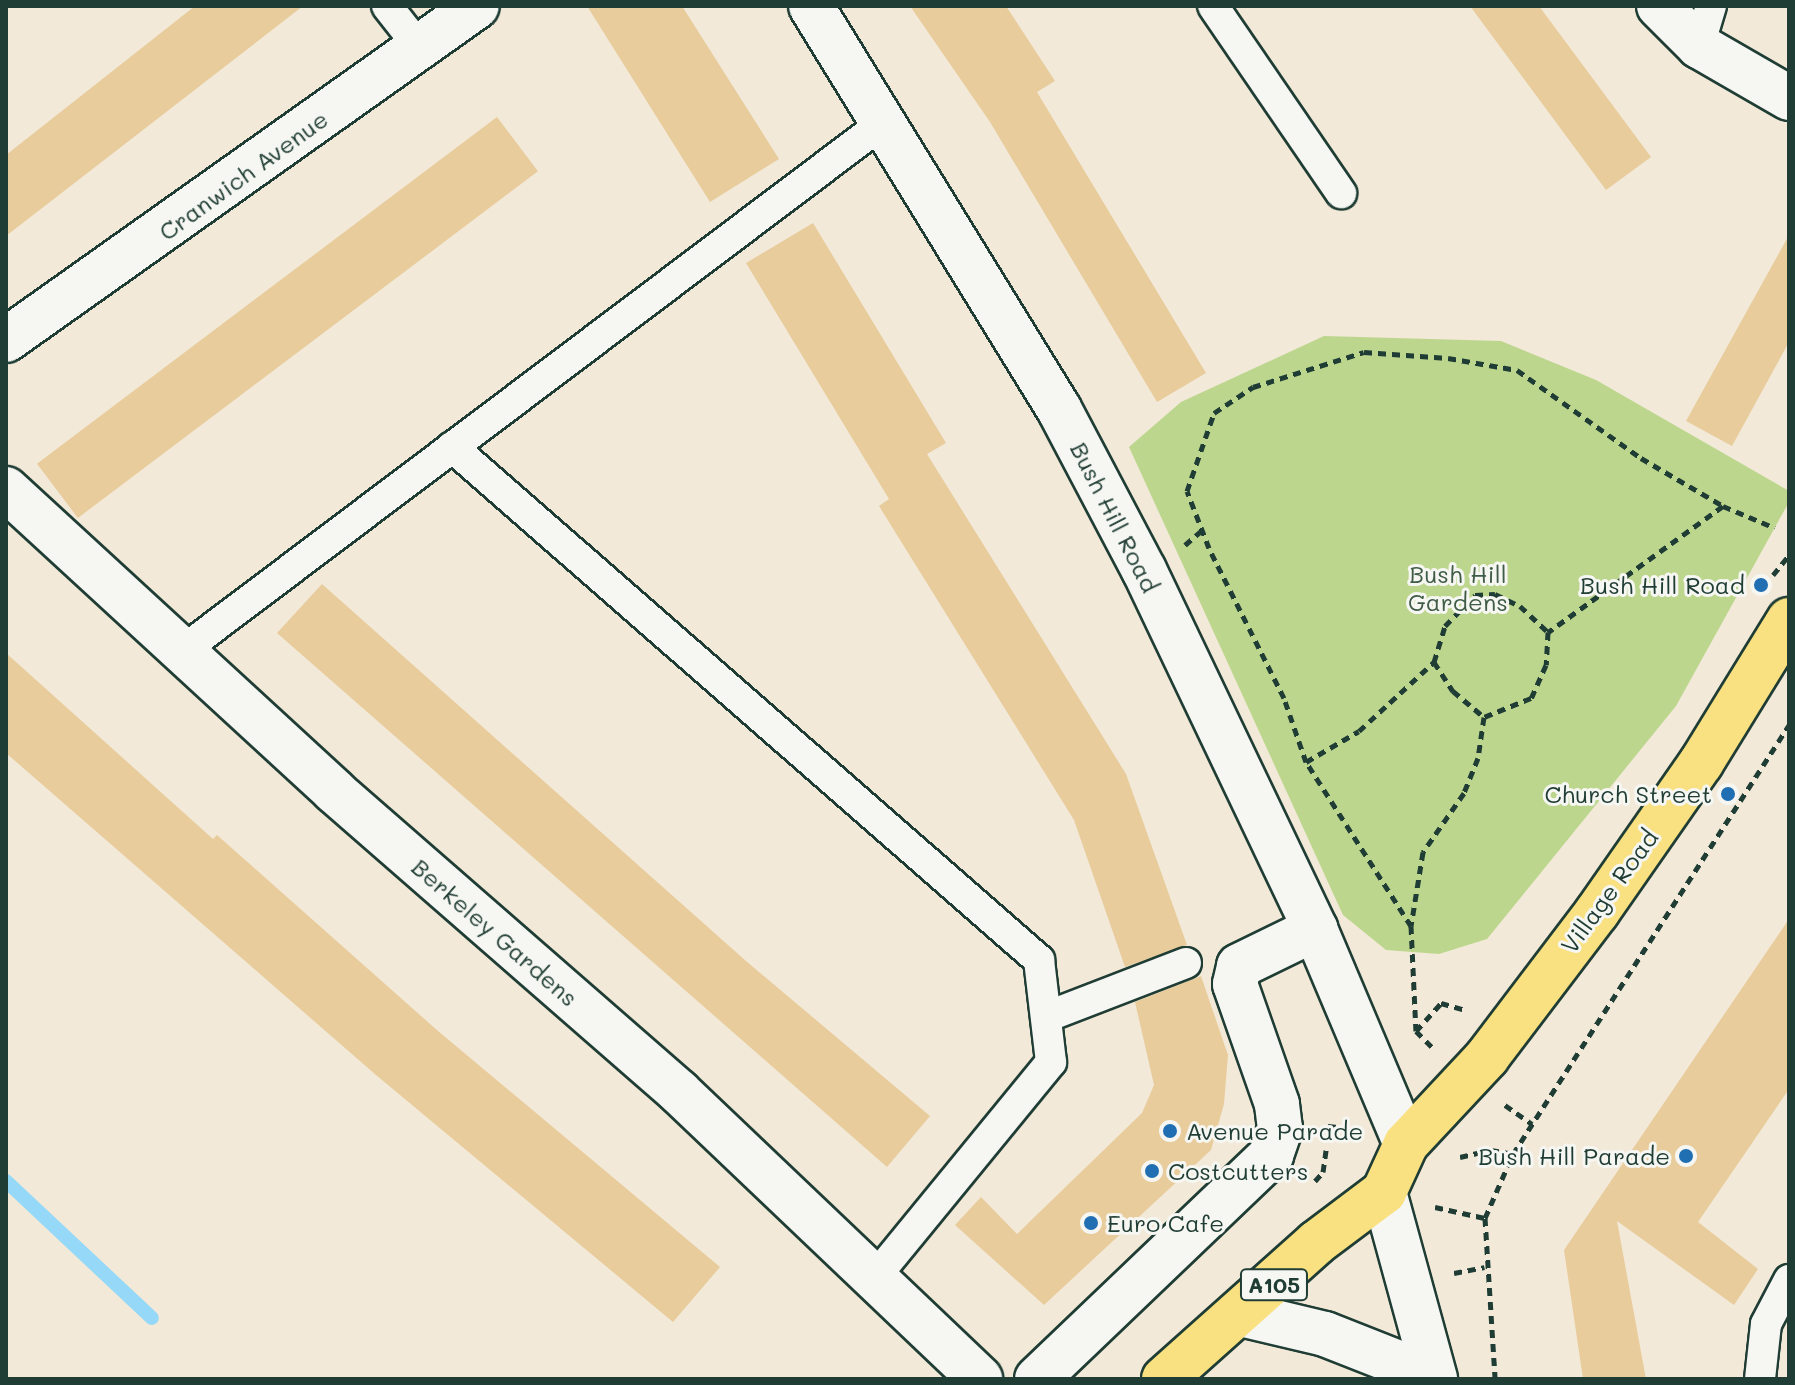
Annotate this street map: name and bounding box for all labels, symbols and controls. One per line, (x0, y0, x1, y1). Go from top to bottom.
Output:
street label: Cranwich Avenue (153, 104, 333, 246)
street label: Bush Hill Road (1065, 437, 1165, 597)
park label: Bush Hill Gardens (1408, 560, 1508, 616)
place label: Bush Hill Road (1580, 571, 1745, 599)
marker: Bush Hill Road (1752, 576, 1770, 594)
place label: Church Street (1544, 780, 1712, 808)
marker: Church Street (1719, 785, 1737, 803)
street label: Village Road (1554, 823, 1664, 959)
street label: Berkeley Gardens (406, 852, 584, 1012)
place label: Avenue Parade (1186, 1117, 1363, 1145)
marker: Avenue Parade (1161, 1122, 1179, 1140)
place label: Bush Hill Parade (1478, 1142, 1670, 1170)
marker: Bush Hill Parade (1677, 1147, 1695, 1165)
place label: Costcutters (1168, 1157, 1309, 1185)
marker: Costcutters (1143, 1162, 1161, 1180)
place label: Euro Cafe (1107, 1209, 1224, 1237)
marker: Euro Cafe (1082, 1214, 1100, 1232)
road number: A105 (1238, 1267, 1310, 1303)

